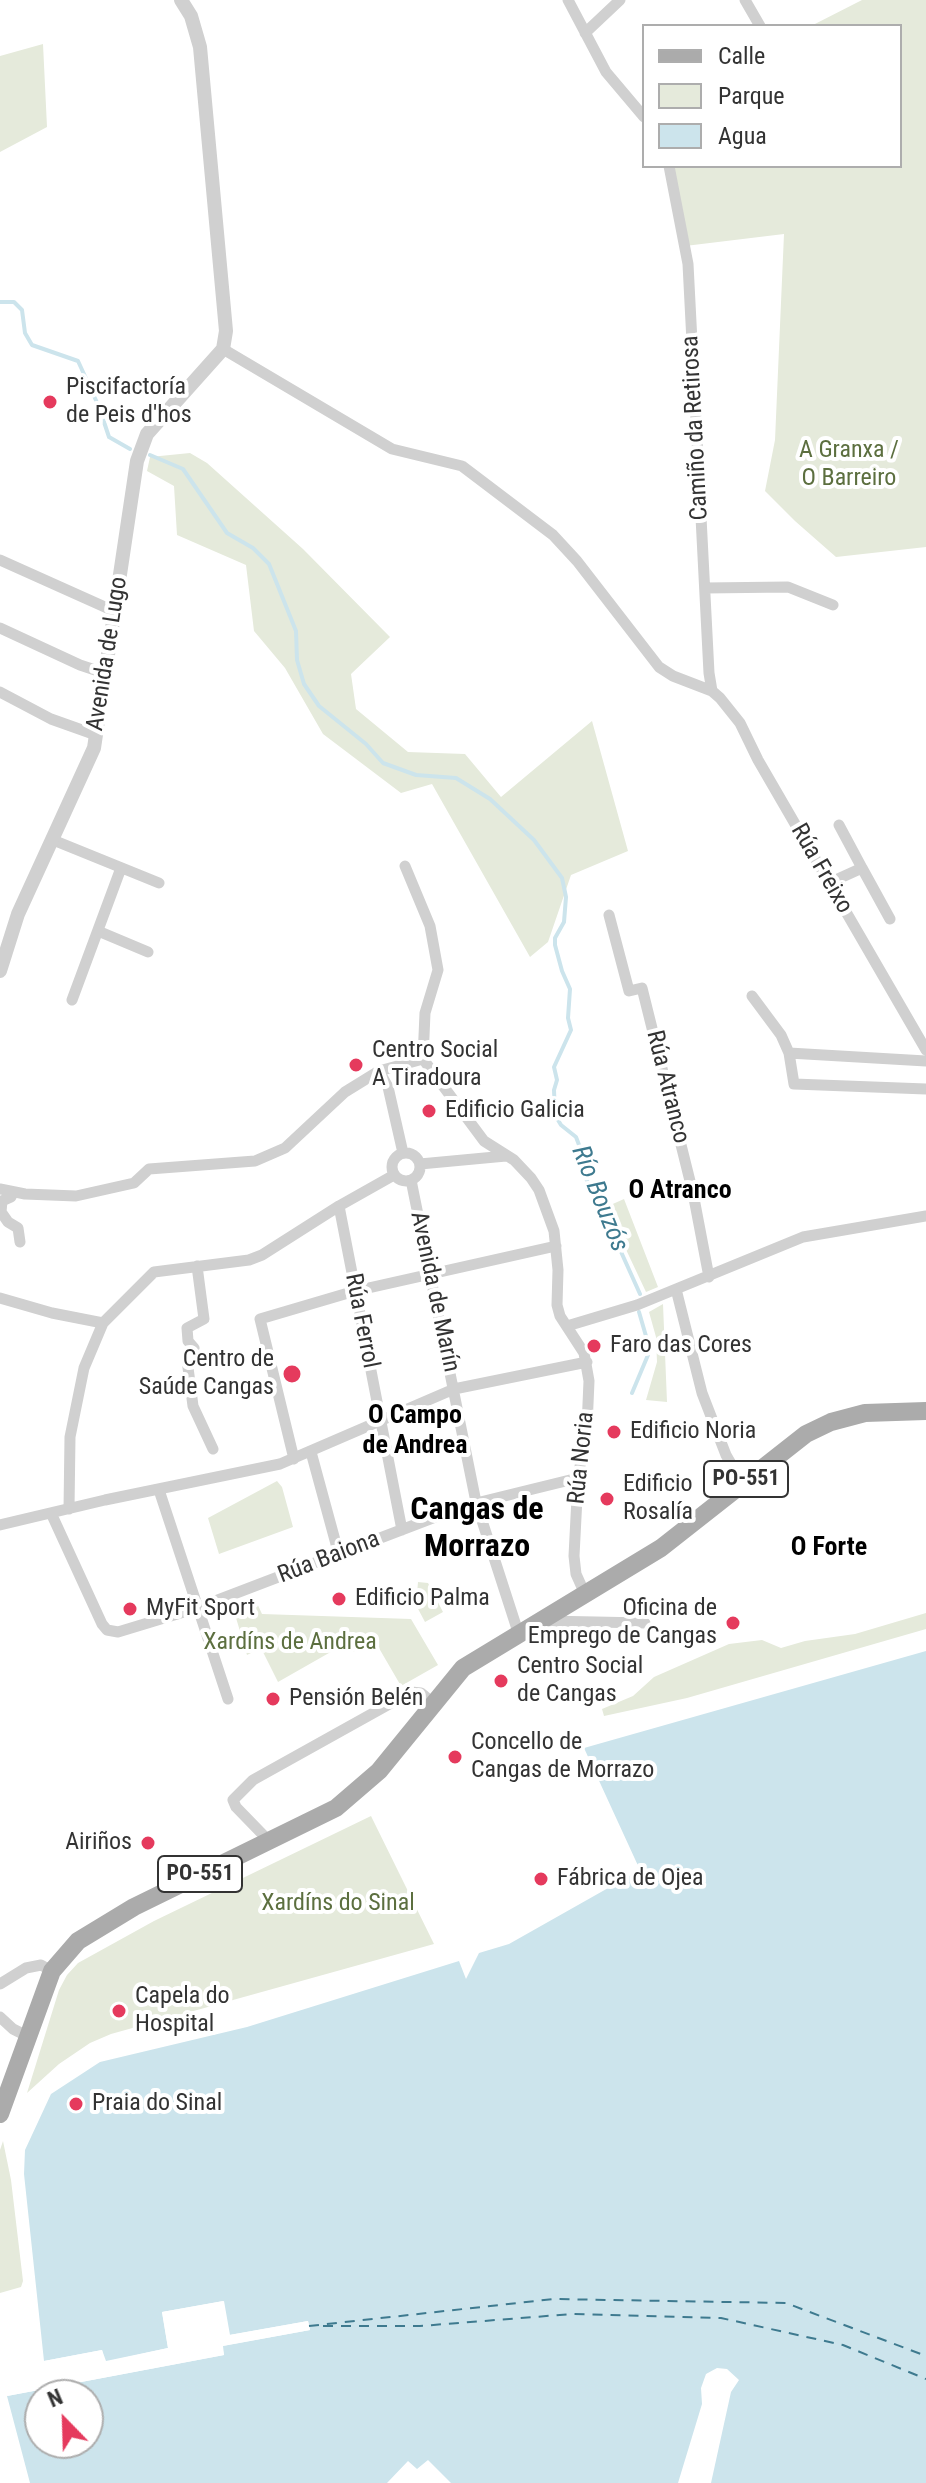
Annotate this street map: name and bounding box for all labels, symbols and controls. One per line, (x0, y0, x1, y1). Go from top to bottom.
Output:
legend (642, 24, 902, 168)
text: Calle (718, 42, 765, 70)
text: Parque (718, 82, 785, 110)
text: Agua (718, 122, 767, 150)
street label: Camiño da Retirosa (677, 335, 715, 521)
place label: Piscifactoría de Peis d'hos (66, 374, 192, 430)
marker: Piscifactoría de Peis d'hos (41, 393, 59, 411)
park label: A Granxa / O Barreiro (799, 437, 899, 493)
street label: Avenida de Lugo (82, 575, 134, 733)
street label: Rúa Freixo (784, 819, 858, 919)
street label: Rúa Atranco (639, 1028, 695, 1146)
place label: Centro Social A Tiradoura (372, 1037, 498, 1093)
marker: Centro Social A Tiradoura (347, 1056, 365, 1074)
place label: Edificio Galicia (445, 1097, 585, 1125)
marker: Edificio Galicia (420, 1102, 438, 1120)
water label: Río Bouzós (564, 1141, 634, 1257)
district label: O Atranco (628, 1175, 732, 1207)
street label: Avenida de Marín (403, 1209, 465, 1375)
street label: Rúa Ferrol (338, 1271, 384, 1371)
place label: Faro das Cores (610, 1332, 752, 1360)
marker: Faro das Cores (585, 1337, 603, 1355)
place label: Centro de Saúde Cangas (139, 1346, 274, 1402)
marker: Centro de Saúde Cangas (281, 1363, 303, 1385)
district label: O Campo de Andrea (363, 1400, 467, 1462)
street label: Rúa Noria (563, 1410, 601, 1506)
place label: Edificio Noria (630, 1418, 756, 1446)
marker: Edificio Noria (605, 1423, 623, 1441)
road number: PO-551 (704, 1461, 788, 1497)
place label: Edificio Rosalía (623, 1471, 693, 1527)
marker: Edificio Rosalía (598, 1490, 616, 1508)
district label: Cangas de Morrazo (410, 1492, 544, 1567)
street label: Rúa Baiona (274, 1525, 384, 1591)
district label: O Forte (791, 1532, 867, 1564)
place label: Edificio Palma (355, 1585, 490, 1613)
marker: Edificio Palma (330, 1590, 348, 1608)
place label: MyFit Sport (146, 1595, 255, 1623)
place label: Oficina de Emprego de Cangas (528, 1595, 717, 1651)
marker: MyFit Sport (121, 1600, 139, 1618)
marker: Oficina de Emprego de Cangas (724, 1614, 742, 1632)
park label: Xardíns de Andrea (203, 1629, 377, 1657)
place label: Centro Social de Cangas (517, 1653, 643, 1709)
marker: Centro Social de Cangas (492, 1672, 510, 1690)
place label: Pensión Belén (289, 1685, 423, 1713)
marker: Pensión Belén (264, 1690, 282, 1708)
place label: Concello de Cangas de Morrazo (471, 1729, 654, 1785)
marker: Concello de Cangas de Morrazo (446, 1748, 464, 1766)
place label: Airiños (65, 1829, 132, 1857)
marker: Airiños (139, 1834, 157, 1852)
road number: PO-551 (158, 1856, 242, 1892)
place label: Fábrica de Ojea (557, 1865, 704, 1893)
marker: Fábrica de Ojea (532, 1870, 550, 1888)
park label: Xardíns do Sinal (261, 1890, 415, 1918)
place label: Capela do Hospital (135, 1983, 230, 2039)
marker: Capela do Hospital (110, 2002, 128, 2020)
place label: Praia do Sinal (92, 2090, 222, 2118)
marker: Praia do Sinal (67, 2095, 85, 2113)
north arrow (24, 2379, 104, 2459)
text: N (44, 2384, 66, 2412)

